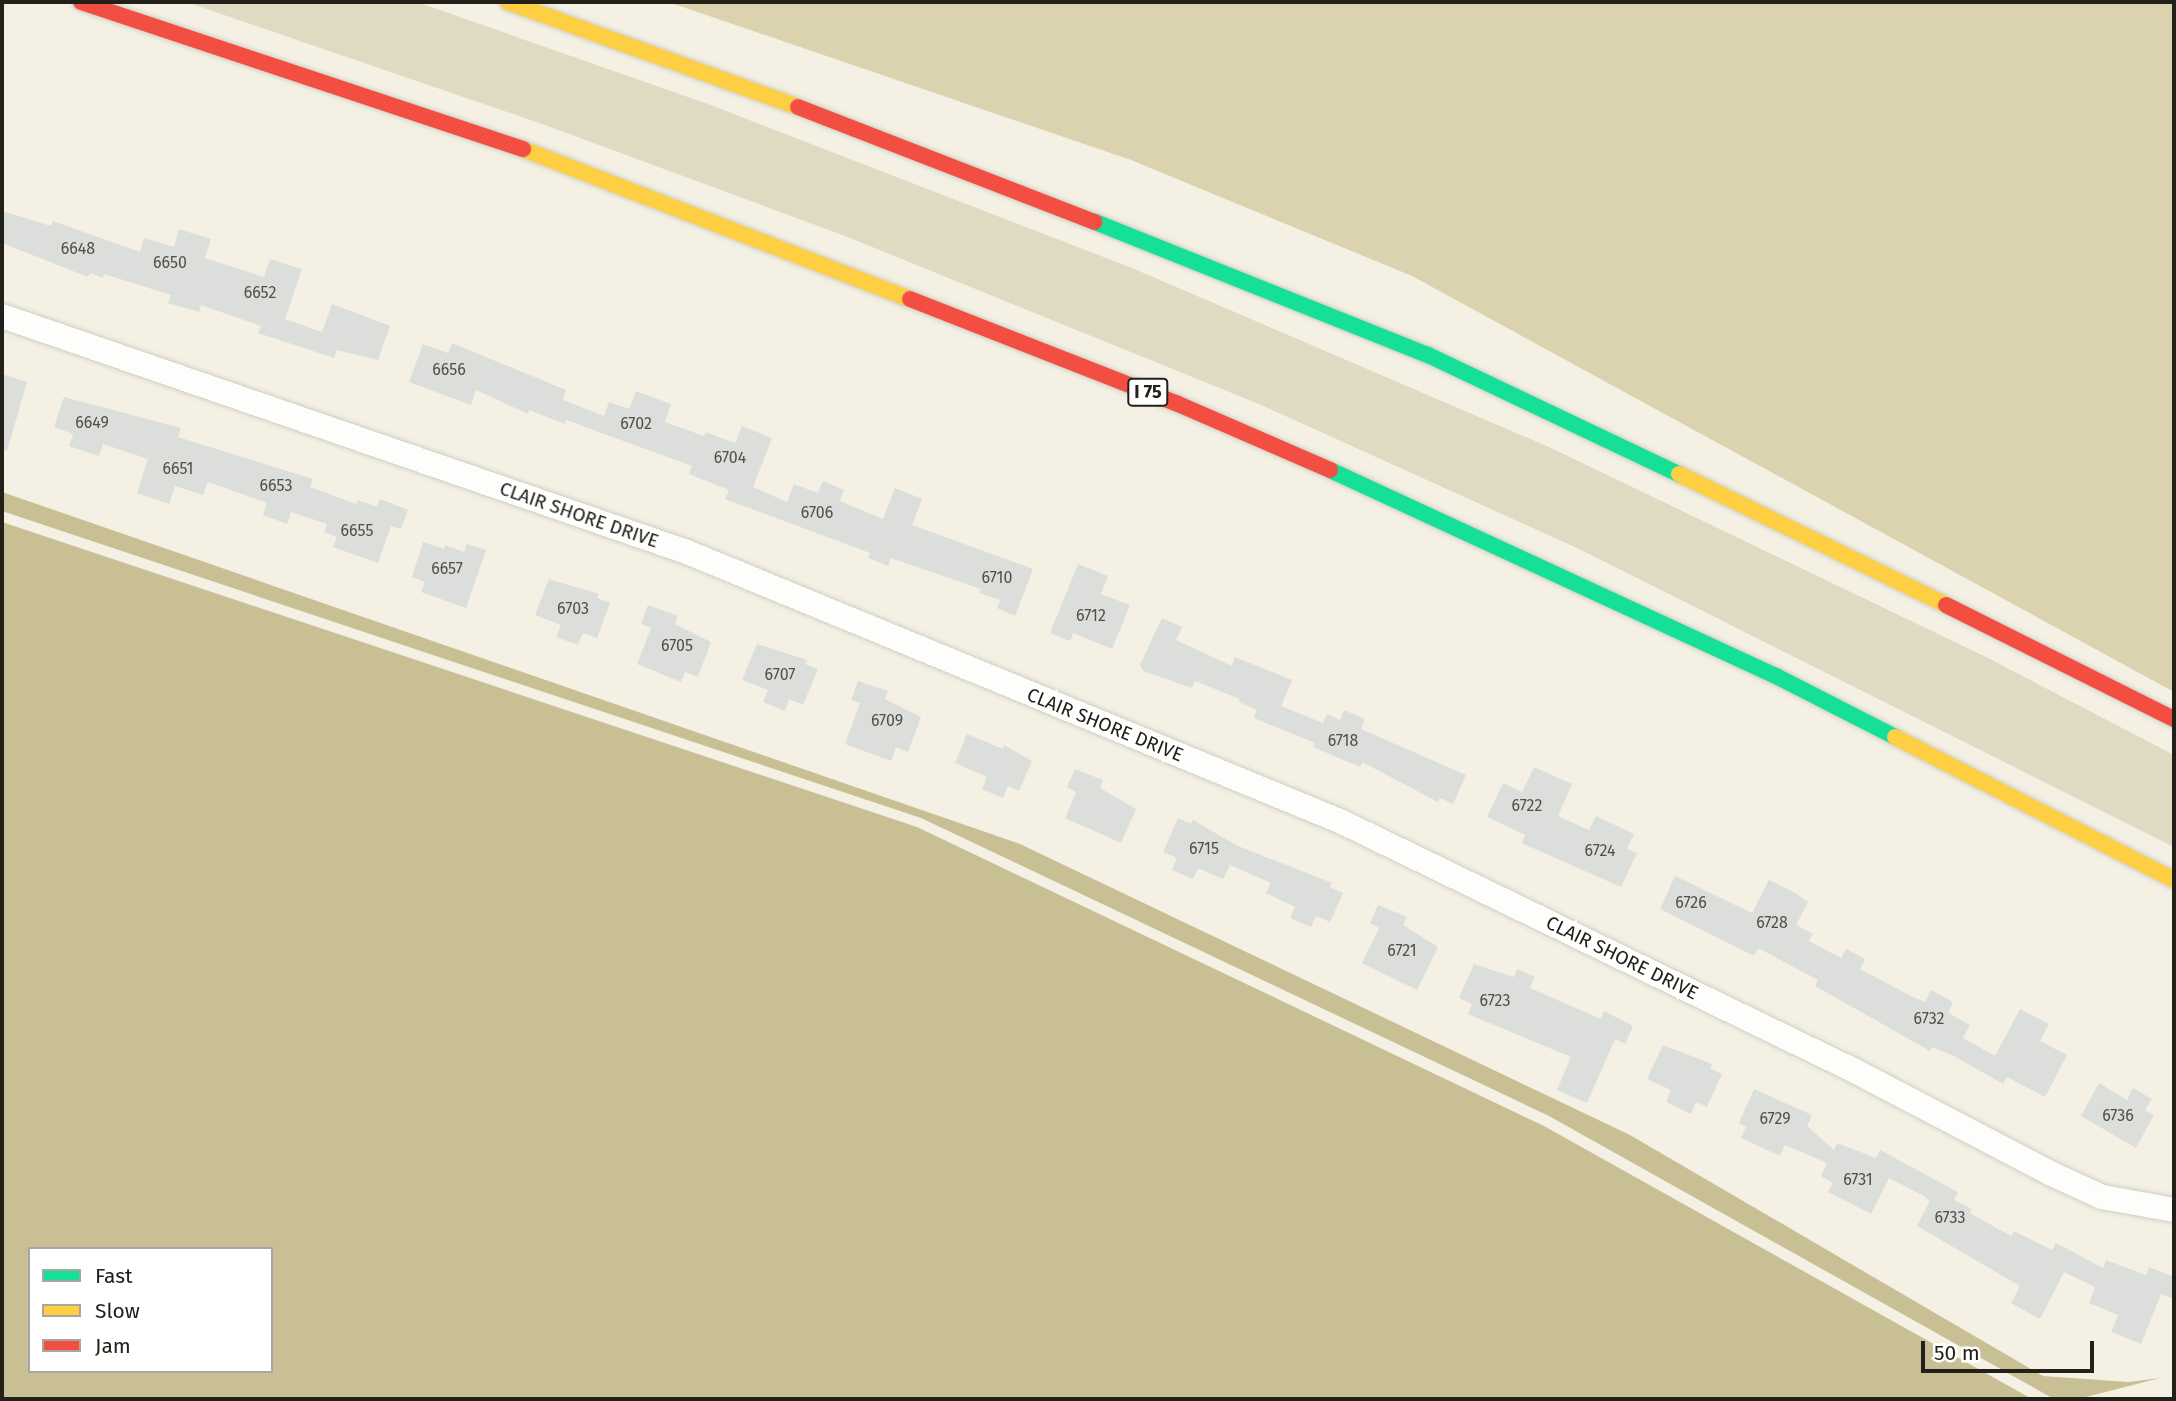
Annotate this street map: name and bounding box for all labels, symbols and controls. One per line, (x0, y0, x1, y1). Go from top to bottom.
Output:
house number: 6648 (61, 239, 95, 259)
house number: 6650 (153, 253, 187, 273)
house number: 6652 (244, 283, 276, 303)
house number: 6656 (432, 360, 466, 380)
road number: I 75 (1127, 378, 1169, 406)
house number: 6649 (75, 413, 109, 433)
house number: 6702 (620, 414, 652, 434)
house number: 6704 (714, 448, 746, 468)
house number: 6651 (162, 459, 194, 479)
house number: 6653 (260, 476, 292, 496)
street label: CLAIR SHORE DRIVE (497, 477, 661, 553)
house number: 6706 (801, 503, 833, 523)
house number: 6655 (341, 521, 373, 541)
house number: 6657 (431, 559, 463, 579)
house number: 6710 (982, 568, 1012, 588)
house number: 6703 (557, 599, 589, 619)
house number: 6712 (1076, 606, 1106, 626)
house number: 6705 (661, 636, 693, 656)
house number: 6707 (765, 665, 795, 685)
street label: CLAIR SHORE DRIVE (1024, 683, 1186, 767)
house number: 6709 (871, 711, 903, 731)
house number: 6718 (1328, 731, 1358, 751)
house number: 6722 (1512, 796, 1542, 816)
house number: 6715 (1189, 839, 1219, 859)
house number: 6724 (1585, 841, 1615, 861)
house number: 6726 (1675, 893, 1707, 913)
street label: CLAIR SHORE DRIVE (1542, 911, 1702, 1005)
house number: 6728 (1756, 913, 1788, 933)
house number: 6721 (1387, 941, 1417, 961)
house number: 6723 (1480, 991, 1510, 1011)
house number: 6732 (1914, 1009, 1944, 1029)
house number: 6736 (2102, 1106, 2134, 1126)
house number: 6729 (1759, 1109, 1791, 1129)
house number: 6731 (1843, 1170, 1873, 1190)
house number: 6733 (1934, 1208, 1966, 1228)
legend (28, 1247, 273, 1373)
text: Fast (95, 1263, 133, 1289)
text: Slow (95, 1298, 140, 1324)
scale bar (1924, 1328, 2097, 1372)
text: Jam (95, 1333, 131, 1359)
text: 50 m (1934, 1340, 1980, 1366)

